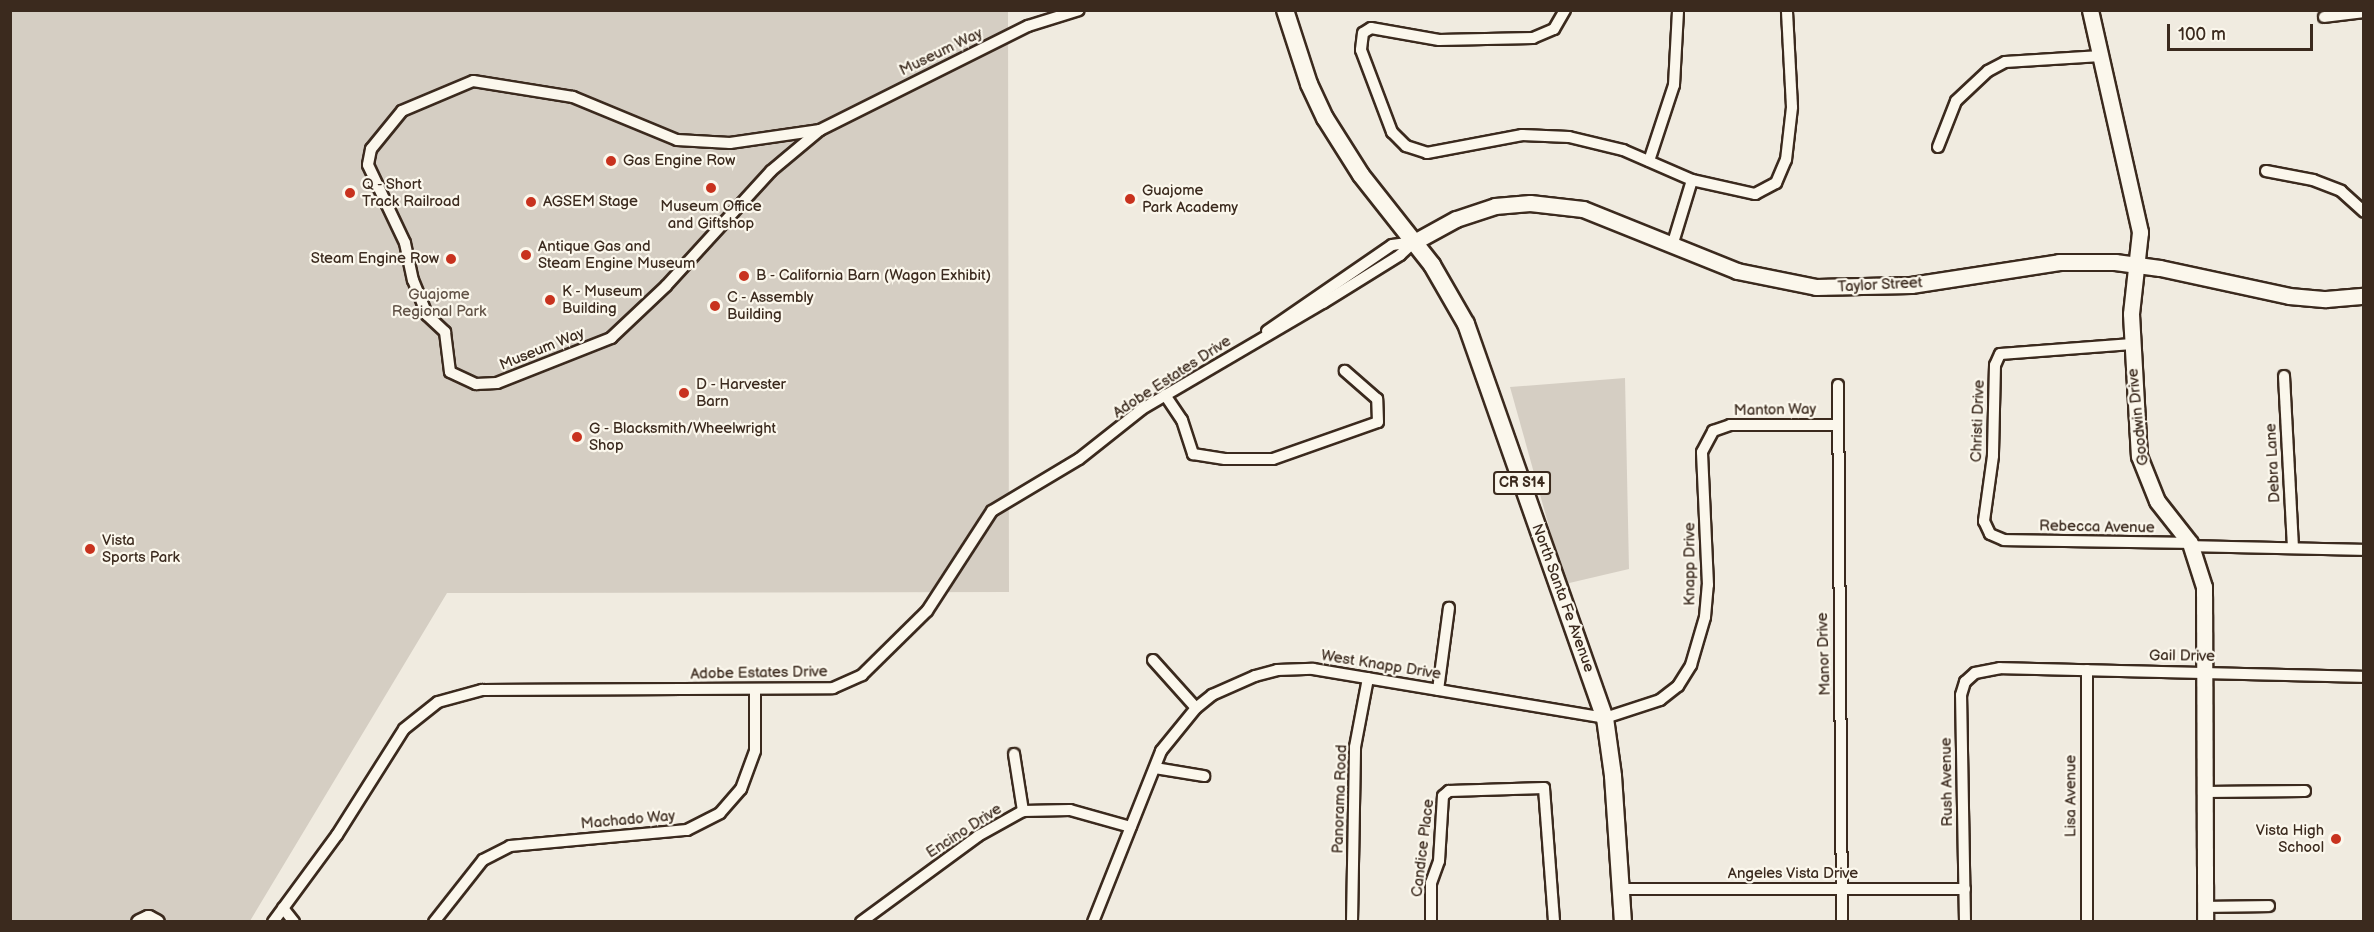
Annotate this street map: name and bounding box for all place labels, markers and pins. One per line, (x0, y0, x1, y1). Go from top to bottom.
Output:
place label: Gas Engine Row (623, 152, 735, 170)
marker: Gas Engine Row (604, 154, 618, 168)
place label: Q - Short Track Railroad (362, 175, 460, 210)
marker: Museum Office and Giftshop (704, 181, 718, 195)
place label: Guajome Park Academy (1142, 181, 1238, 216)
marker: Q - Short Track Railroad (343, 186, 357, 200)
marker: Guajome Park Academy (1123, 192, 1137, 206)
place label: AGSEM Stage (543, 193, 638, 211)
marker: AGSEM Stage (524, 195, 538, 209)
place label: Museum Office and Giftshop (660, 197, 762, 232)
place label: Antique Gas and Steam Engine Museum (538, 237, 695, 272)
marker: Antique Gas and Steam Engine Museum (519, 248, 533, 262)
place label: Steam Engine Row (311, 250, 439, 268)
marker: Steam Engine Row (444, 252, 458, 266)
place label: B - California Barn (Wagon Exhibit) (756, 267, 992, 285)
marker: B - California Barn (Wagon Exhibit) (737, 269, 751, 283)
place label: K - Museum Building (562, 282, 644, 317)
place label: C - Assembly Building (727, 288, 815, 323)
marker: K - Museum Building (543, 293, 557, 307)
marker: C - Assembly Building (708, 299, 722, 313)
place label: D - Harvester Barn (696, 375, 787, 410)
marker: D - Harvester Barn (677, 386, 691, 400)
place label: G - Blacksmith/Wheelwright Shop (589, 419, 777, 454)
marker: G - Blacksmith/Wheelwright Shop (570, 430, 584, 444)
place label: Vista Sports Park (102, 531, 180, 566)
marker: Vista Sports Park (83, 542, 97, 556)
place label: Vista High School (2256, 821, 2324, 856)
marker: Vista High School (2329, 832, 2343, 846)

